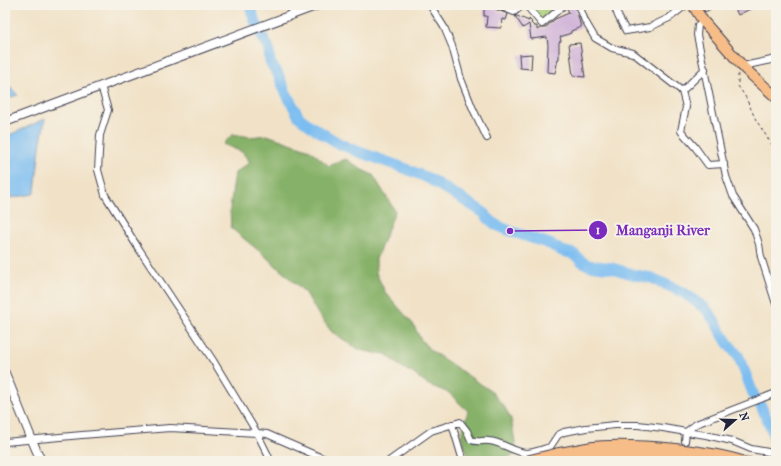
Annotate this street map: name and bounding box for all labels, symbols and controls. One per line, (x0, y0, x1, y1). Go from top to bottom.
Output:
callout: Manganji River (588, 217, 717, 243)
text: Manganji River (615, 222, 711, 239)
text: 1 (596, 223, 600, 237)
north arrow (715, 400, 755, 440)
text: N (736, 411, 752, 424)

